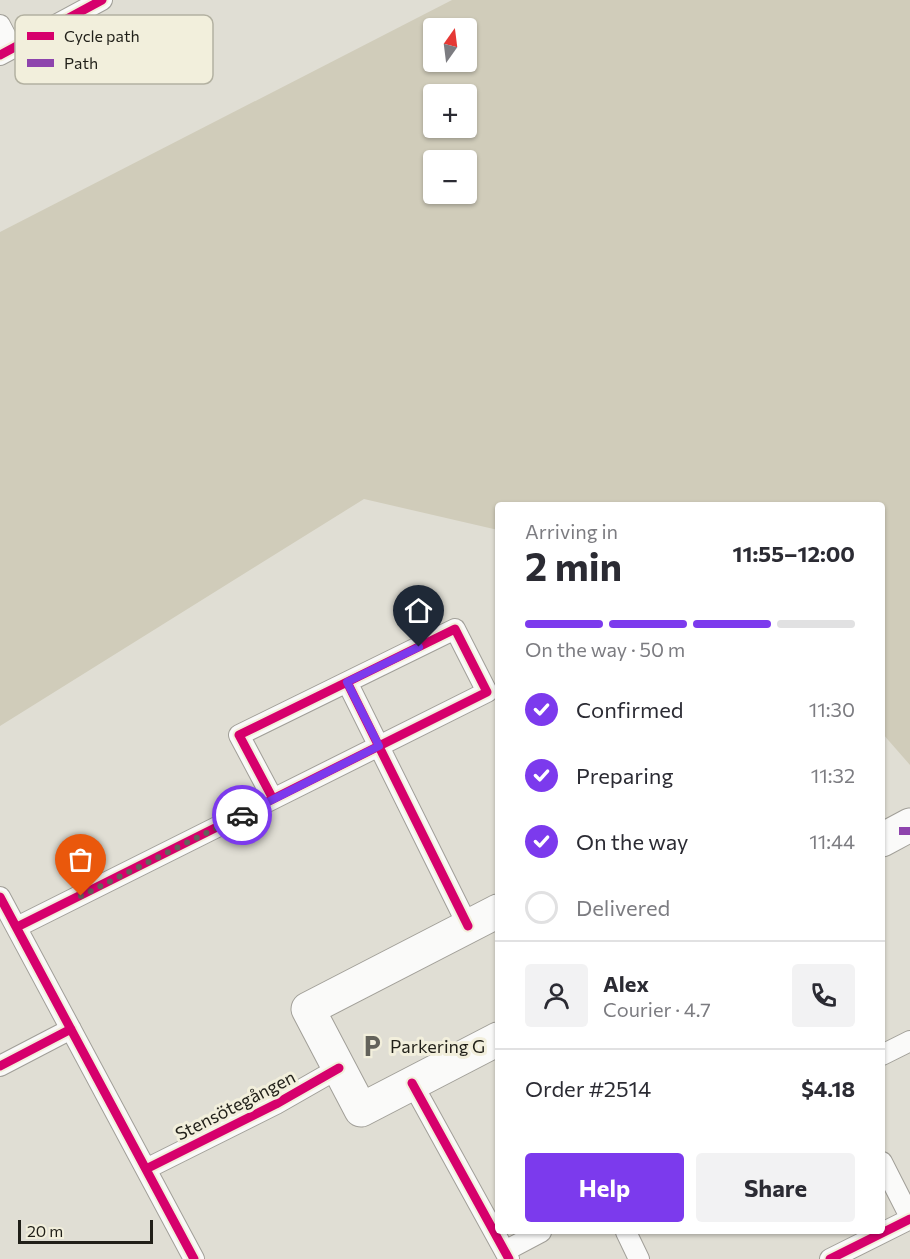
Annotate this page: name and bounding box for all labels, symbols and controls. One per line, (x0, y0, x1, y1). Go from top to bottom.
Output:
legend (15, 15, 213, 84)
north arrow (423, 18, 477, 72)
map controls (423, 18, 477, 204)
text: Cycle path (64, 26, 140, 45)
text: Path (64, 53, 98, 72)
button: + (423, 84, 477, 138)
button: − (423, 150, 477, 204)
text: Arriving in (525, 519, 618, 543)
text: 11:55–12:00 (733, 540, 855, 567)
text: 2 min (525, 541, 622, 589)
pin (393, 585, 444, 647)
icon: home (402, 594, 435, 627)
text: On the way · 50 m (525, 637, 685, 661)
icon: check (525, 693, 558, 726)
text: Confirmed (576, 696, 683, 723)
text: 11:30 (809, 697, 855, 721)
icon: check (525, 759, 558, 792)
text: Preparing (576, 762, 673, 789)
text: 11:32 (811, 763, 855, 787)
courier (212, 785, 272, 845)
icon: car (226, 799, 259, 832)
icon: check (525, 825, 558, 858)
text: On the way (576, 828, 688, 855)
text: 11:44 (809, 829, 855, 853)
pin (55, 834, 106, 896)
icon: bag (64, 843, 97, 876)
text: Delivered (576, 894, 670, 921)
button: person (525, 964, 588, 1027)
button: phone (792, 964, 855, 1027)
text: Alex (603, 970, 649, 997)
text: Courier · 4.7 (603, 997, 711, 1021)
parking icon: Parkering G (359, 1033, 385, 1059)
place label: Parkering G (390, 1035, 485, 1057)
street label: Stensötegången (171, 1065, 299, 1145)
text: Order #2514 (525, 1075, 651, 1102)
text: $4.18 (801, 1075, 855, 1102)
button: Help (525, 1153, 684, 1222)
button: Share (696, 1153, 855, 1222)
scale bar (18, 1217, 153, 1244)
text: 20 m (27, 1221, 63, 1240)

